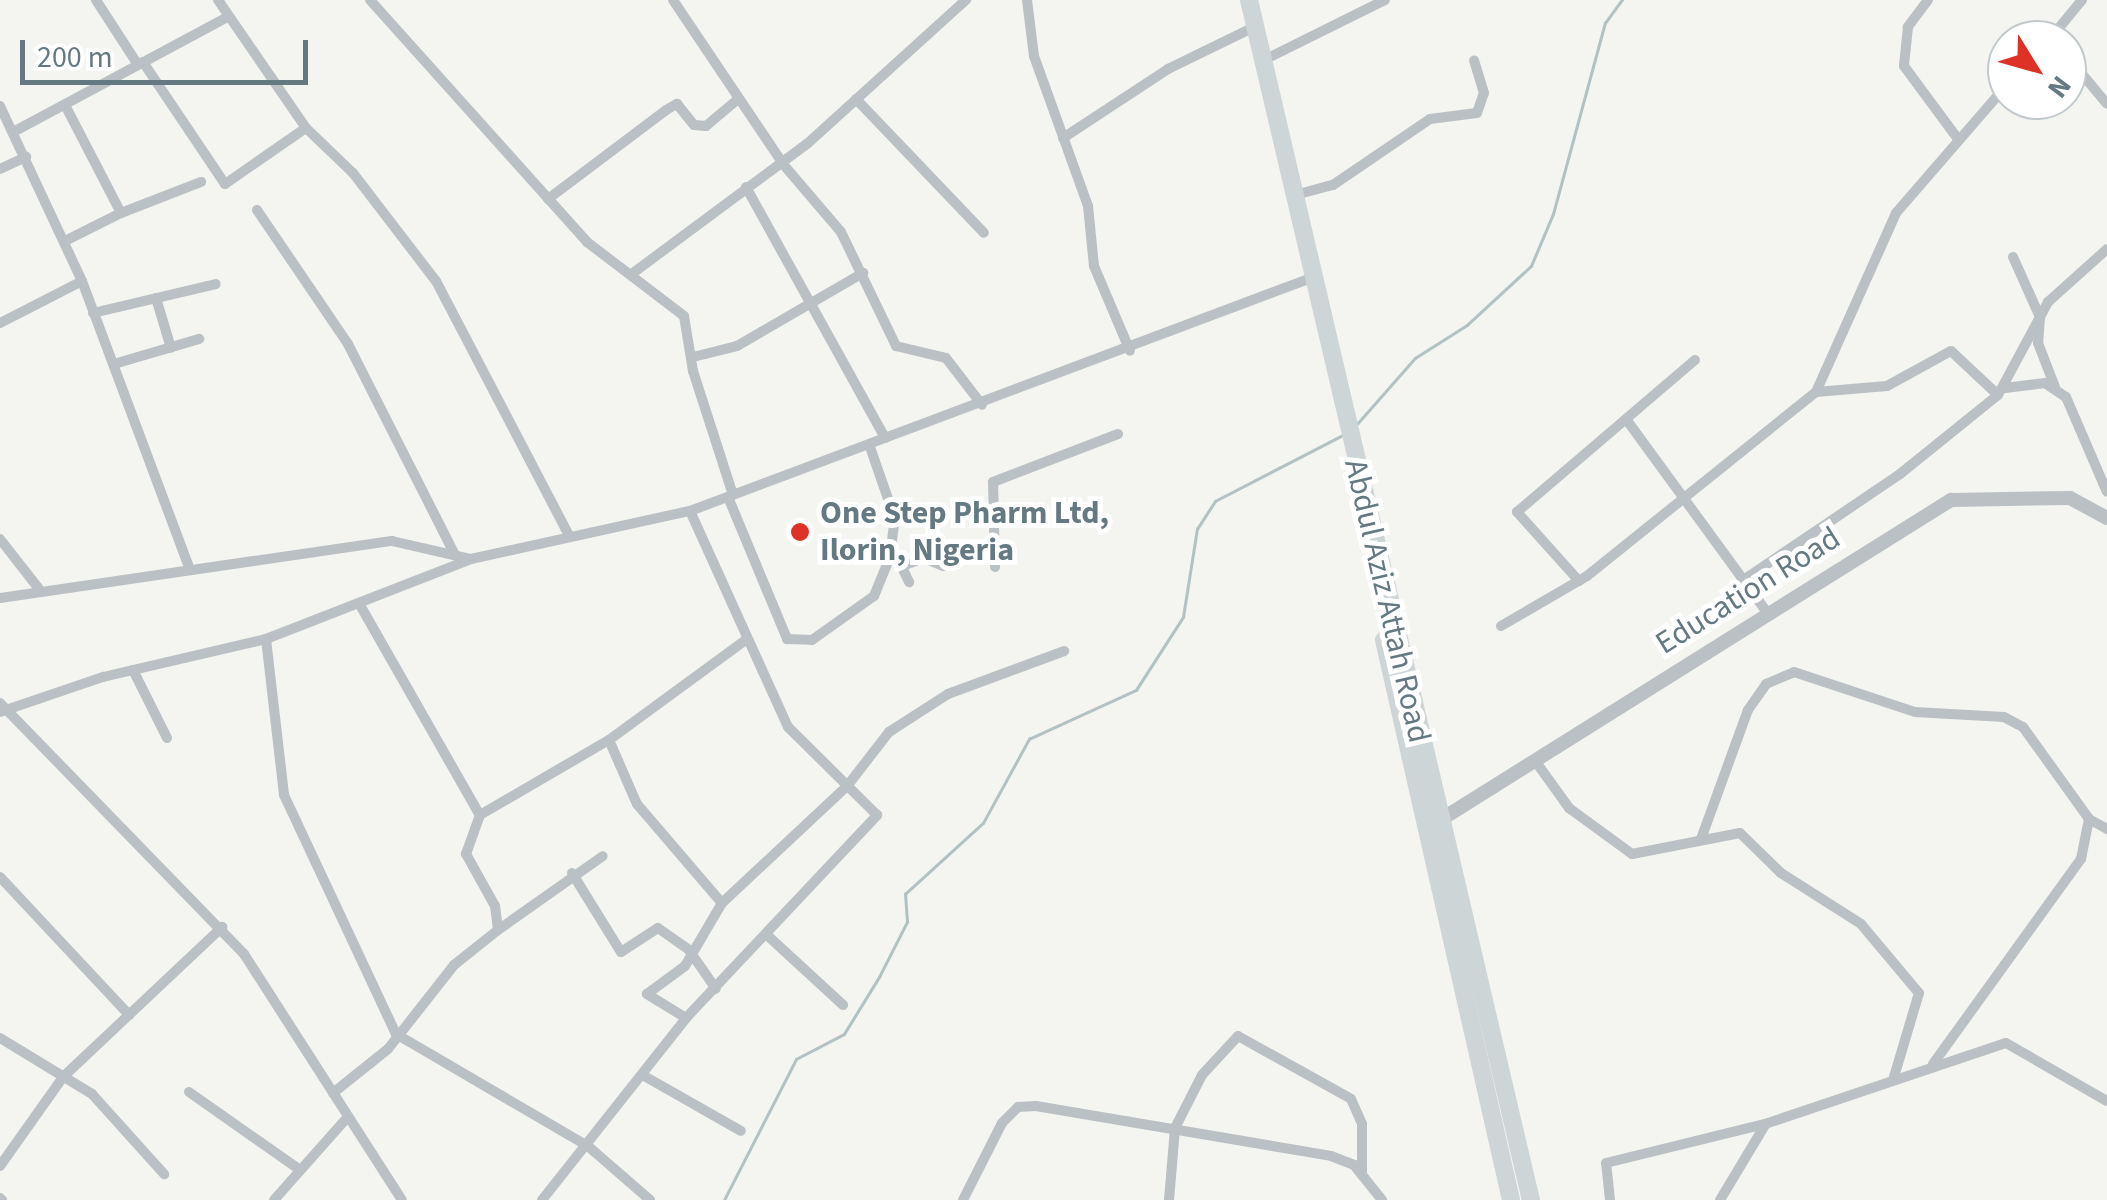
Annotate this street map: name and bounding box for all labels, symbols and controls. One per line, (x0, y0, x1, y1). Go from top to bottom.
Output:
scale bar (25, 20, 312, 82)
north arrow (1987, 20, 2087, 120)
text: 200 m (37, 36, 113, 79)
text: N (2038, 67, 2081, 106)
street label: Abdul Aziz Attah Road (1336, 456, 1438, 746)
place label: One Step Pharm Ltd, Ilorin, Nigeria (820, 495, 1109, 570)
street label: Education Road (1649, 519, 1847, 663)
marker: One Step Pharm Ltd, Ilorin, Nigeria (789, 521, 811, 543)

